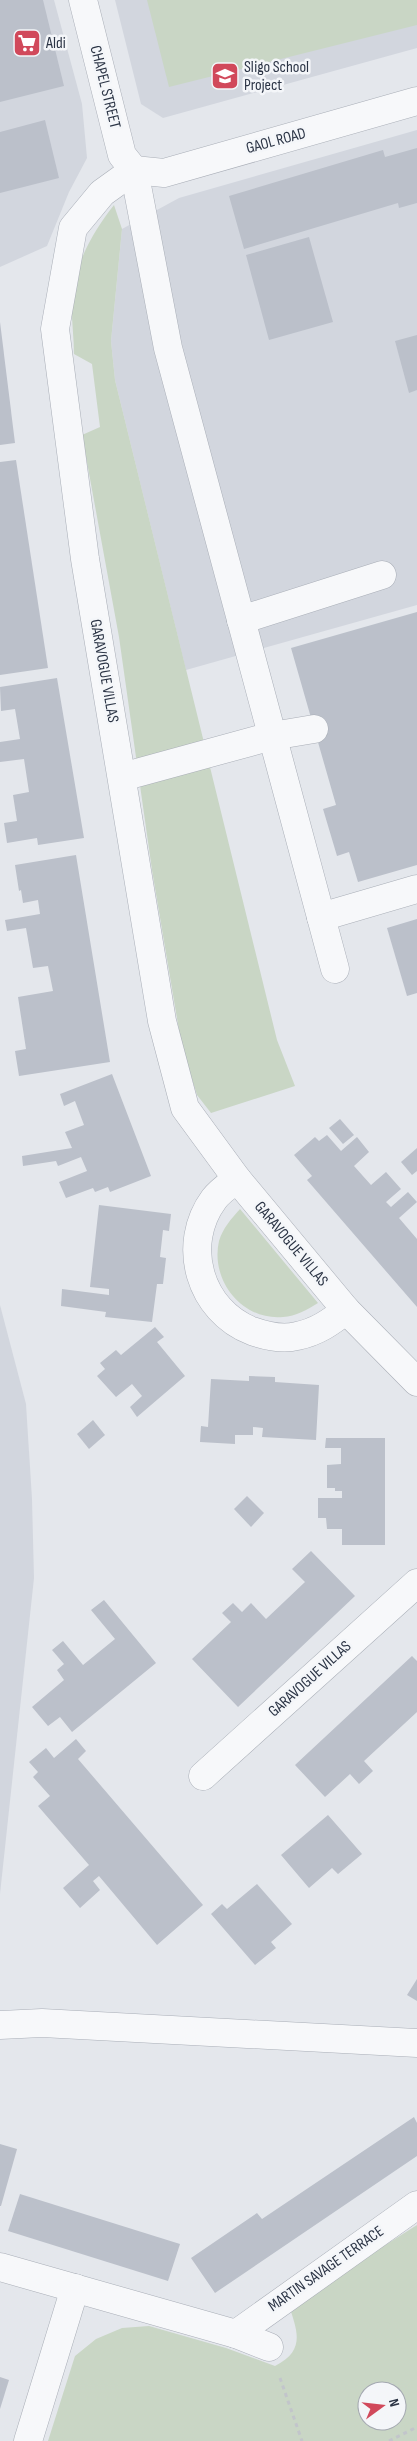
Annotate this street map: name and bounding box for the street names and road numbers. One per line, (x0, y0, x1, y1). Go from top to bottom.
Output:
street label: CHAPEL STREET (86, 44, 125, 131)
street label: GAOL ROAD (244, 124, 308, 158)
street label: GARAVOGUE VILLAS (86, 618, 122, 724)
street label: GARAVOGUE VILLAS (250, 1198, 332, 1290)
street label: GARAVOGUE VILLAS (265, 1637, 355, 1721)
street label: MARTIN SAVAGE TERRACE (265, 2222, 387, 2316)

